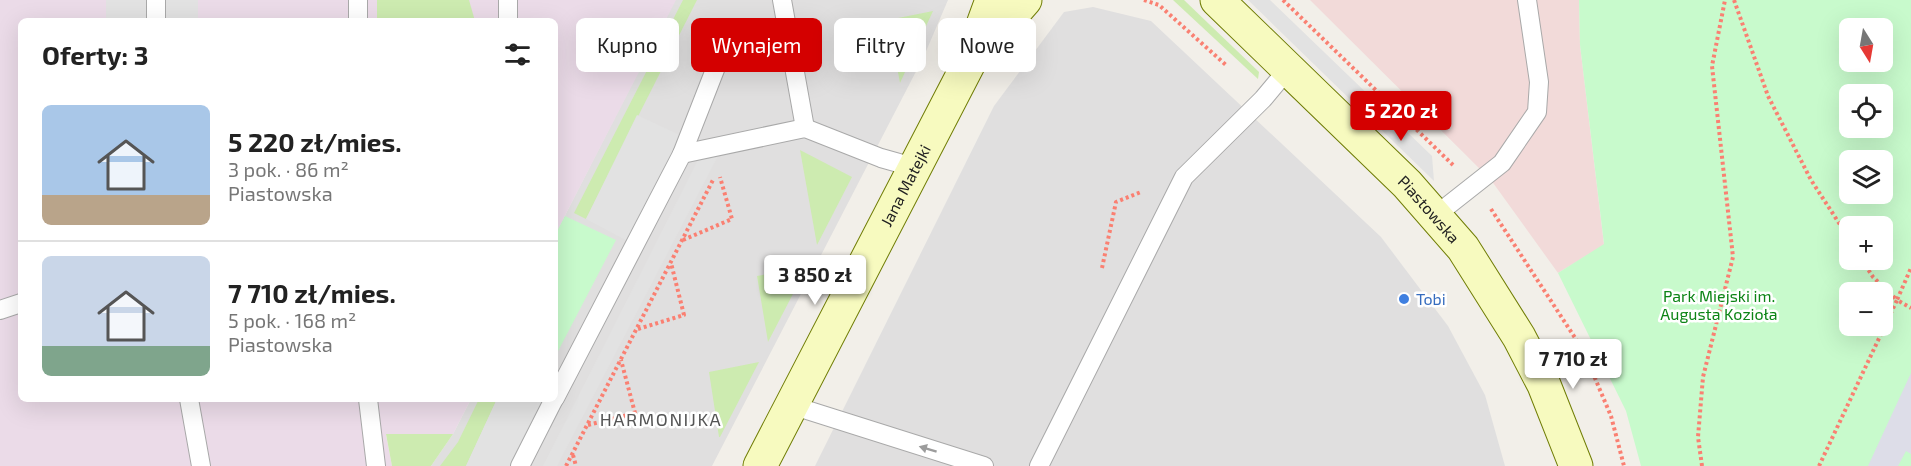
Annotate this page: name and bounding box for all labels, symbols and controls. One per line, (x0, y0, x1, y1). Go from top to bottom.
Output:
chip: Kupno (576, 18, 679, 72)
chip: Wynajem (691, 18, 822, 72)
chip: Filtry (834, 18, 926, 72)
chip: Nowe (938, 18, 1036, 72)
north arrow (1839, 18, 1893, 72)
map controls (1839, 18, 1893, 336)
icon: filters (501, 38, 534, 71)
text: Oferty: 3 (42, 39, 148, 70)
button: locate (1839, 84, 1893, 138)
pin: 5 220 zł (1339, 91, 1463, 142)
text: 5 220 zł (1364, 98, 1438, 122)
text: 5 220 zł/mies. (228, 126, 402, 157)
icon: home (90, 129, 162, 201)
street label: Jana Matejki (876, 141, 934, 229)
button: layers (1839, 150, 1893, 204)
text: 3 pok. · 86 m² (228, 157, 349, 181)
street label: Piastowska (1395, 171, 1464, 247)
text: Piastowska (228, 181, 333, 205)
button: + (1839, 216, 1893, 270)
pin: 3 850 zł (753, 255, 877, 306)
text: 3 850 zł (778, 262, 852, 286)
text: 7 710 zł/mies. (228, 277, 396, 308)
icon: home (90, 280, 162, 352)
button: − (1839, 282, 1893, 336)
park label: Park Miejski im. Augusta Kozioła (1660, 286, 1778, 323)
place label: Tobi (1416, 289, 1446, 308)
marker: Tobi (1397, 292, 1411, 306)
text: 5 pok. · 168 m² (228, 308, 356, 332)
text: Piastowska (228, 332, 333, 356)
pin: 7 710 zł (1511, 339, 1635, 390)
text: 7 710 zł (1539, 346, 1607, 370)
district label: HARMONIJKA (600, 408, 722, 430)
one-way arrow (919, 444, 937, 453)

